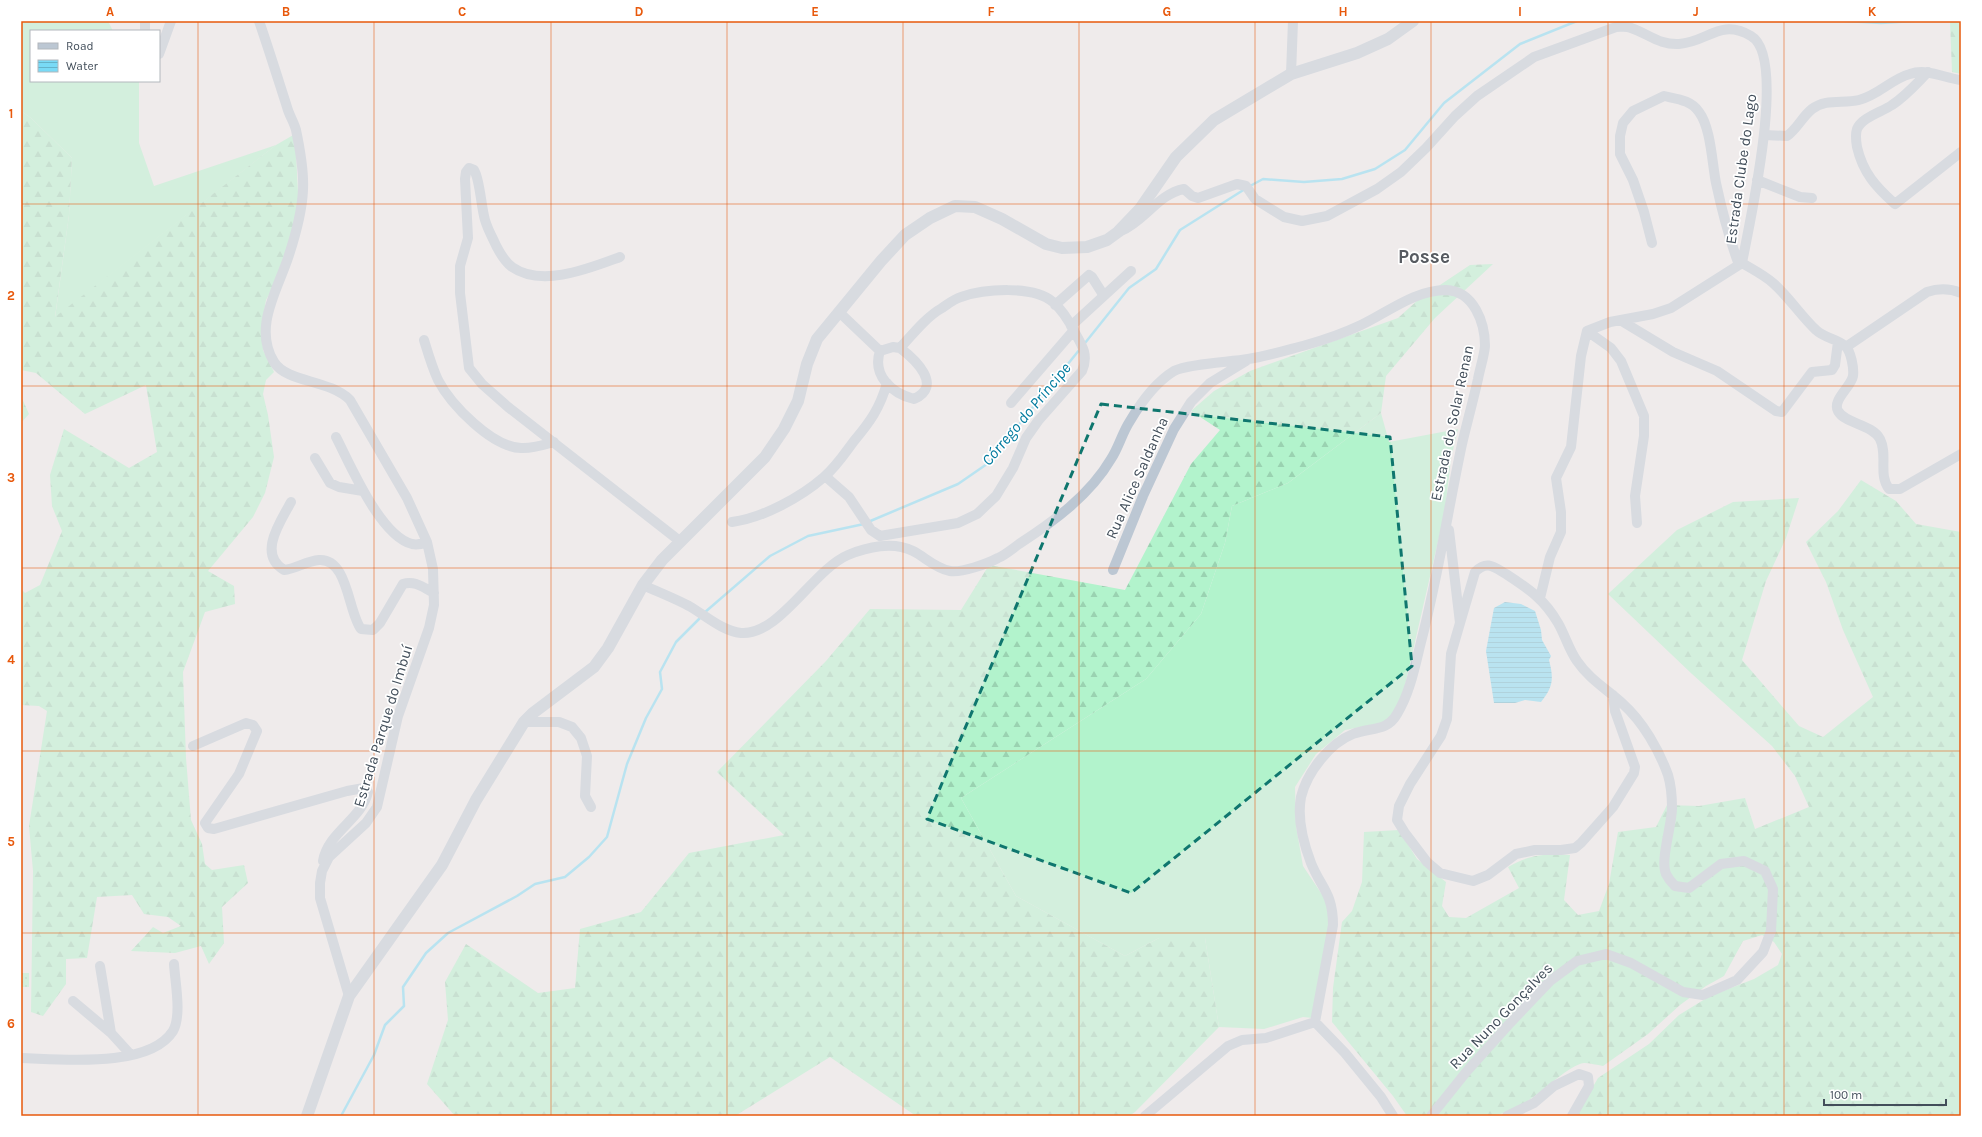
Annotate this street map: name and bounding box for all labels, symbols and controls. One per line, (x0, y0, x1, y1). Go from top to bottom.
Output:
text: A (106, 4, 114, 19)
text: B (282, 4, 290, 19)
text: C (458, 4, 466, 19)
text: D (635, 4, 644, 19)
text: E (811, 4, 819, 19)
text: F (987, 4, 995, 19)
text: G (1163, 4, 1171, 19)
text: H (1338, 4, 1348, 19)
text: I (1518, 4, 1522, 19)
text: J (1693, 4, 1699, 19)
text: K (1868, 4, 1877, 19)
legend (30, 30, 160, 82)
text: Road (66, 39, 94, 53)
text: Water (66, 59, 99, 73)
street label: Estrada Clube do Lago (1722, 93, 1760, 245)
text: 1 (9, 106, 13, 121)
district label: Posse (1398, 246, 1450, 268)
text: 2 (7, 288, 15, 303)
street label: Estrada do Solar Renan (1427, 343, 1477, 503)
water label: Córrego do Príncipe (977, 358, 1075, 469)
street label: Rua Alice Saldanha (1102, 414, 1172, 542)
text: 3 (7, 470, 15, 485)
street label: Estrada Parque do Imbuí (350, 642, 416, 809)
text: 4 (7, 652, 15, 667)
text: 5 (7, 834, 15, 849)
street label: Rua Nuno Gonçalves (1446, 959, 1556, 1073)
text: 6 (7, 1016, 15, 1031)
scale bar (1824, 1081, 1946, 1107)
text: 100 m (1830, 1088, 1862, 1102)

